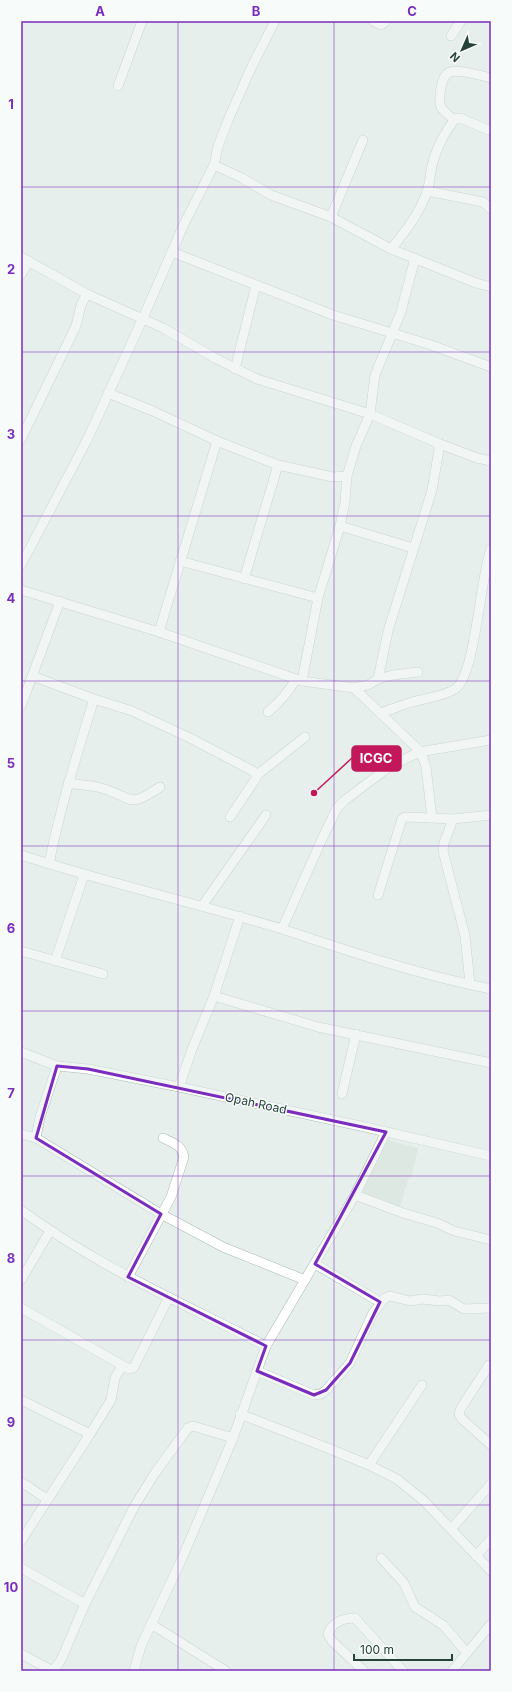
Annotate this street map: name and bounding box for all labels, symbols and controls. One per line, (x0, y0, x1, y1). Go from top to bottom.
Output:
text: A (95, 3, 105, 19)
text: B (252, 3, 261, 19)
text: C (407, 3, 417, 19)
north arrow (442, 30, 482, 70)
text: N (447, 49, 463, 65)
text: 1 (8, 96, 14, 112)
text: 2 (7, 261, 15, 277)
text: 3 (7, 426, 15, 442)
text: 4 (7, 590, 16, 606)
callout: ICGC (352, 746, 401, 771)
text: ICGC (360, 750, 393, 766)
text: 5 (7, 755, 15, 771)
text: 6 (7, 920, 15, 936)
text: 7 (7, 1085, 15, 1101)
street label: Opah Road (224, 1089, 288, 1117)
text: 8 (7, 1250, 15, 1266)
text: 9 (7, 1414, 15, 1430)
text: 10 (4, 1579, 18, 1595)
scale bar (354, 1636, 452, 1662)
text: 100 m (360, 1642, 394, 1657)

